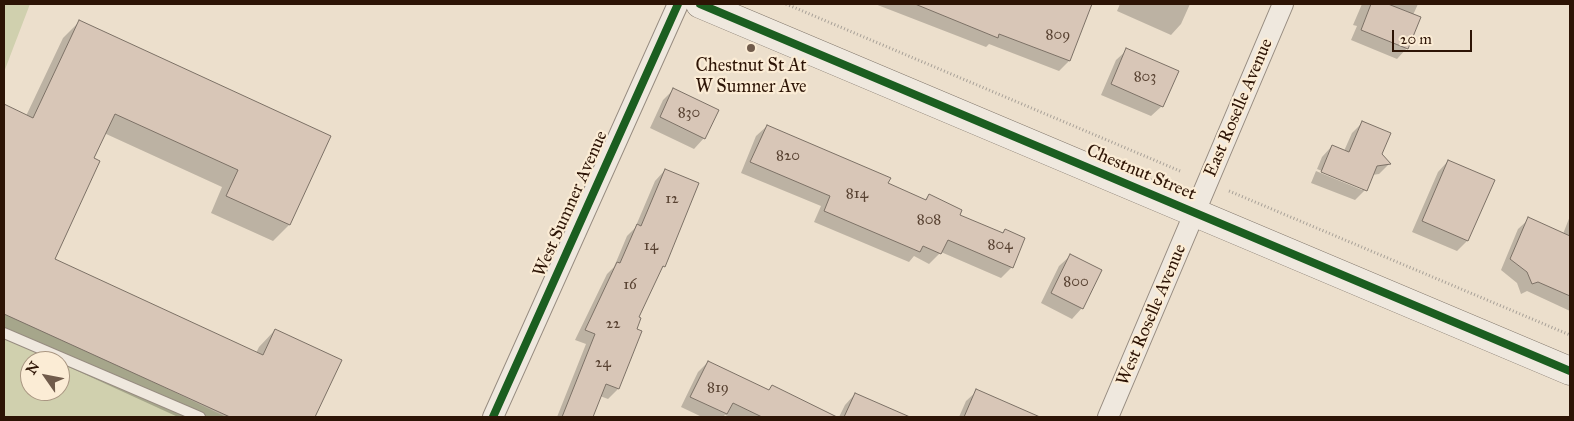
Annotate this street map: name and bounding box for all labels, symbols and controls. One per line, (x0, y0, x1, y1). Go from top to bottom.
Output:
scale bar (1394, 20, 1474, 52)
house number: 809 (1046, 26, 1070, 44)
text: 20 m (1400, 30, 1432, 48)
street label: East Roselle Avenue (1200, 36, 1278, 180)
marker: Chestnut St At W Sumner Ave (745, 42, 757, 54)
place label: Chestnut St At W Sumner Ave (695, 56, 807, 98)
house number: 803 (1134, 68, 1156, 86)
house number: 830 (678, 104, 700, 122)
street label: West Sumner Avenue (529, 128, 613, 280)
street label: Chestnut Street (1083, 140, 1199, 206)
house number: 820 (776, 147, 800, 165)
house number: 814 (846, 185, 868, 203)
house number: 12 (665, 190, 679, 208)
house number: 808 (917, 211, 941, 229)
house number: 804 (987, 236, 1013, 254)
house number: 14 (644, 237, 658, 255)
street label: West Roselle Avenue (1112, 241, 1192, 389)
house number: 800 (1063, 273, 1089, 291)
house number: 16 (623, 276, 637, 294)
house number: 22 (606, 315, 620, 333)
north arrow (20, 351, 70, 401)
house number: 24 (595, 354, 611, 372)
text: N (22, 358, 43, 378)
house number: 819 (707, 379, 729, 397)

